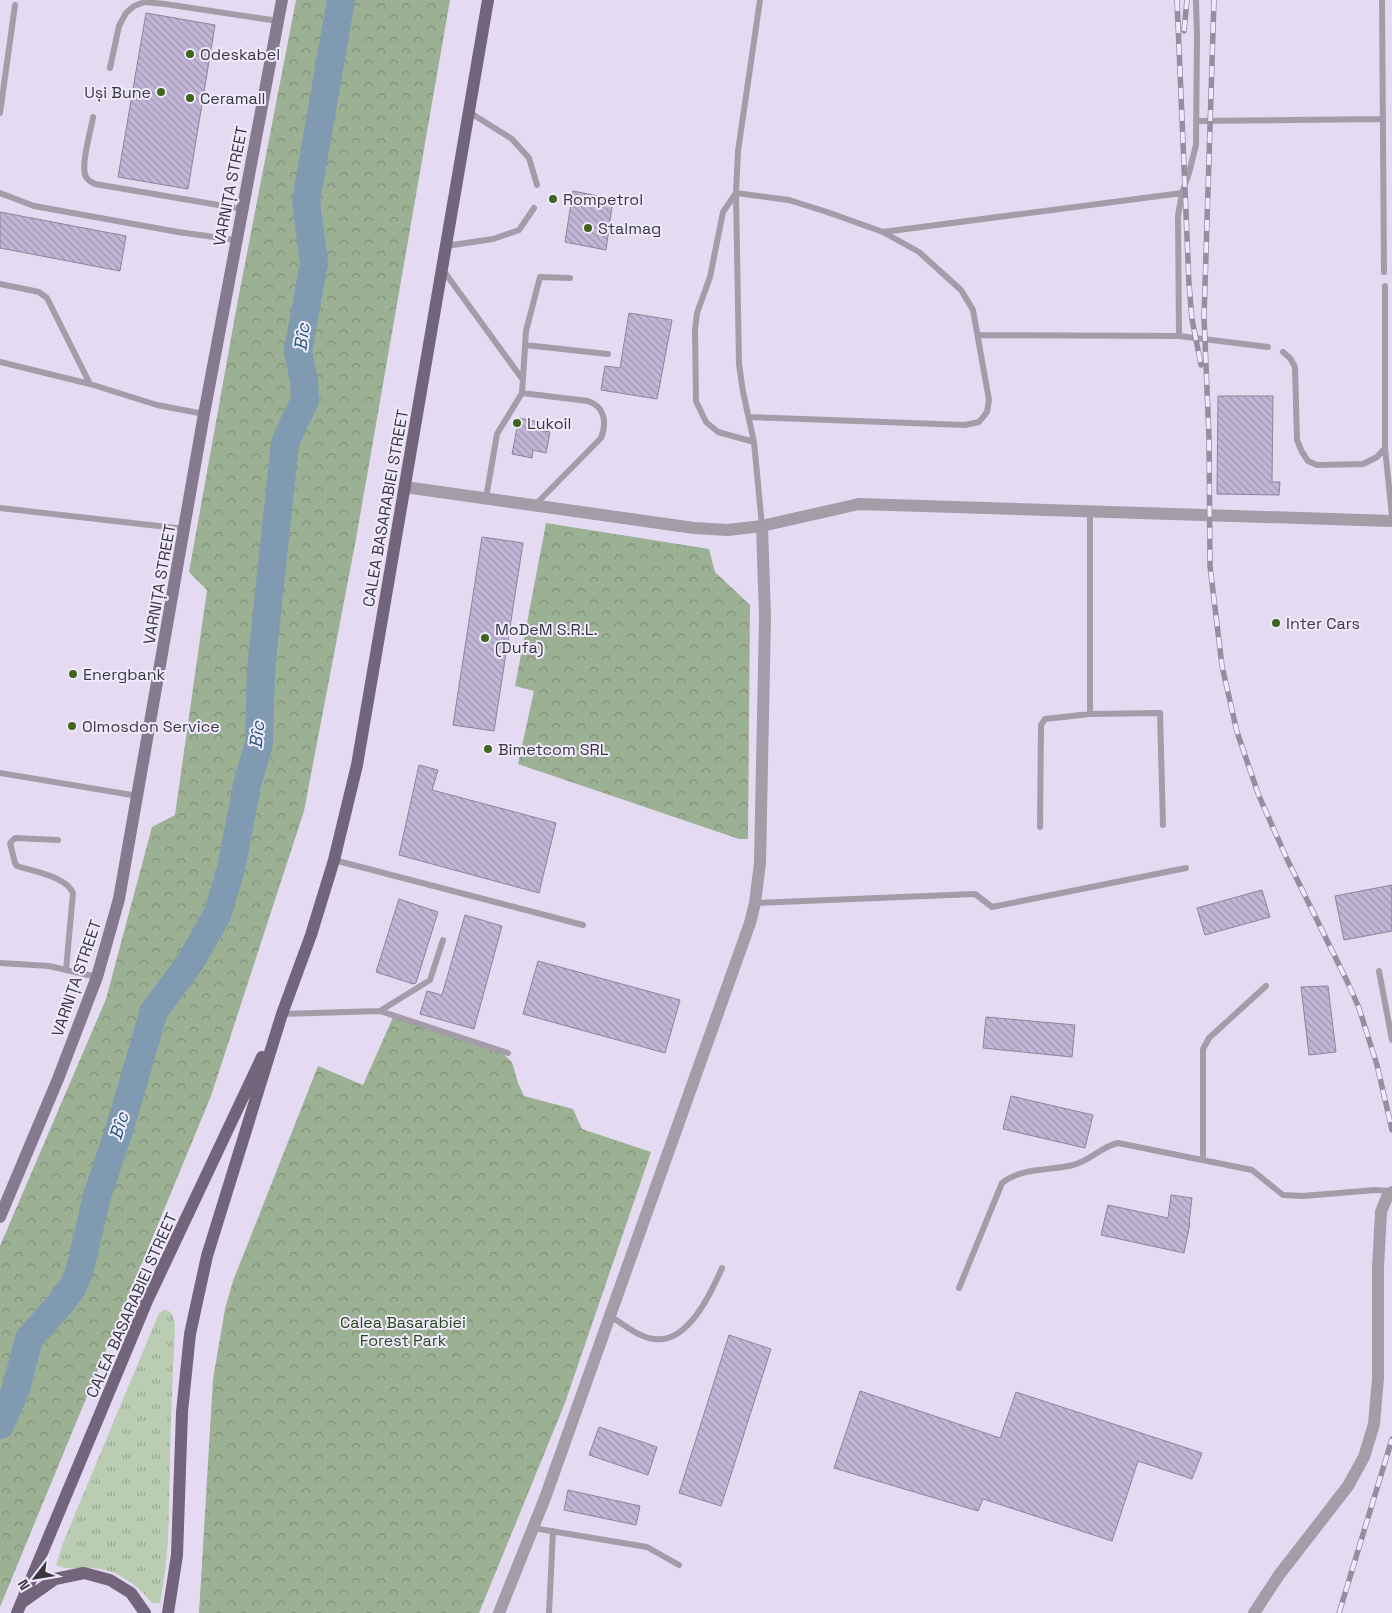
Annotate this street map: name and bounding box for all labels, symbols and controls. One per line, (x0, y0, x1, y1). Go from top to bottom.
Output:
place label: Odeskabel (200, 44, 280, 65)
marker: Odeskabel (184, 48, 196, 60)
place label: Uși Bune (84, 82, 151, 103)
marker: Uși Bune (155, 86, 167, 98)
place label: Ceramall (200, 88, 266, 109)
marker: Ceramall (184, 92, 196, 104)
street label: VARNIȚA STREET (209, 124, 252, 248)
place label: Rompetrol (563, 189, 643, 210)
marker: Rompetrol (547, 193, 559, 205)
place label: Stalmag (598, 218, 661, 239)
marker: Stalmag (582, 222, 594, 234)
water label: Bîc (288, 321, 315, 352)
street label: CALEA BASARABIEI STREET (358, 408, 413, 609)
place label: Lukoil (527, 413, 571, 434)
marker: Lukoil (511, 417, 523, 429)
street label: VARNIȚA STREET (139, 522, 180, 646)
place label: Inter Cars (1286, 613, 1360, 634)
marker: Inter Cars (1270, 617, 1282, 629)
place label: MoDeM S.R.L. (Dufa) (495, 619, 598, 658)
marker: MoDeM S.R.L. (Dufa) (479, 632, 491, 644)
place label: Energbank (83, 664, 166, 685)
marker: Energbank (67, 668, 79, 680)
place label: Olmosdon Service (82, 716, 220, 737)
water label: Bîc (244, 719, 270, 750)
marker: Olmosdon Service (66, 720, 78, 732)
place label: Bimetcom SRL (498, 739, 609, 760)
marker: Bimetcom SRL (482, 743, 494, 755)
street label: VARNIȚA STREET (47, 917, 106, 1039)
water label: Bîc (103, 1108, 134, 1142)
street label: CALEA BASARABIEI STREET (81, 1209, 182, 1401)
park label: Calea Basarabiei Forest Park (340, 1312, 466, 1351)
north arrow (10, 1553, 60, 1603)
text: N (14, 1576, 34, 1593)

